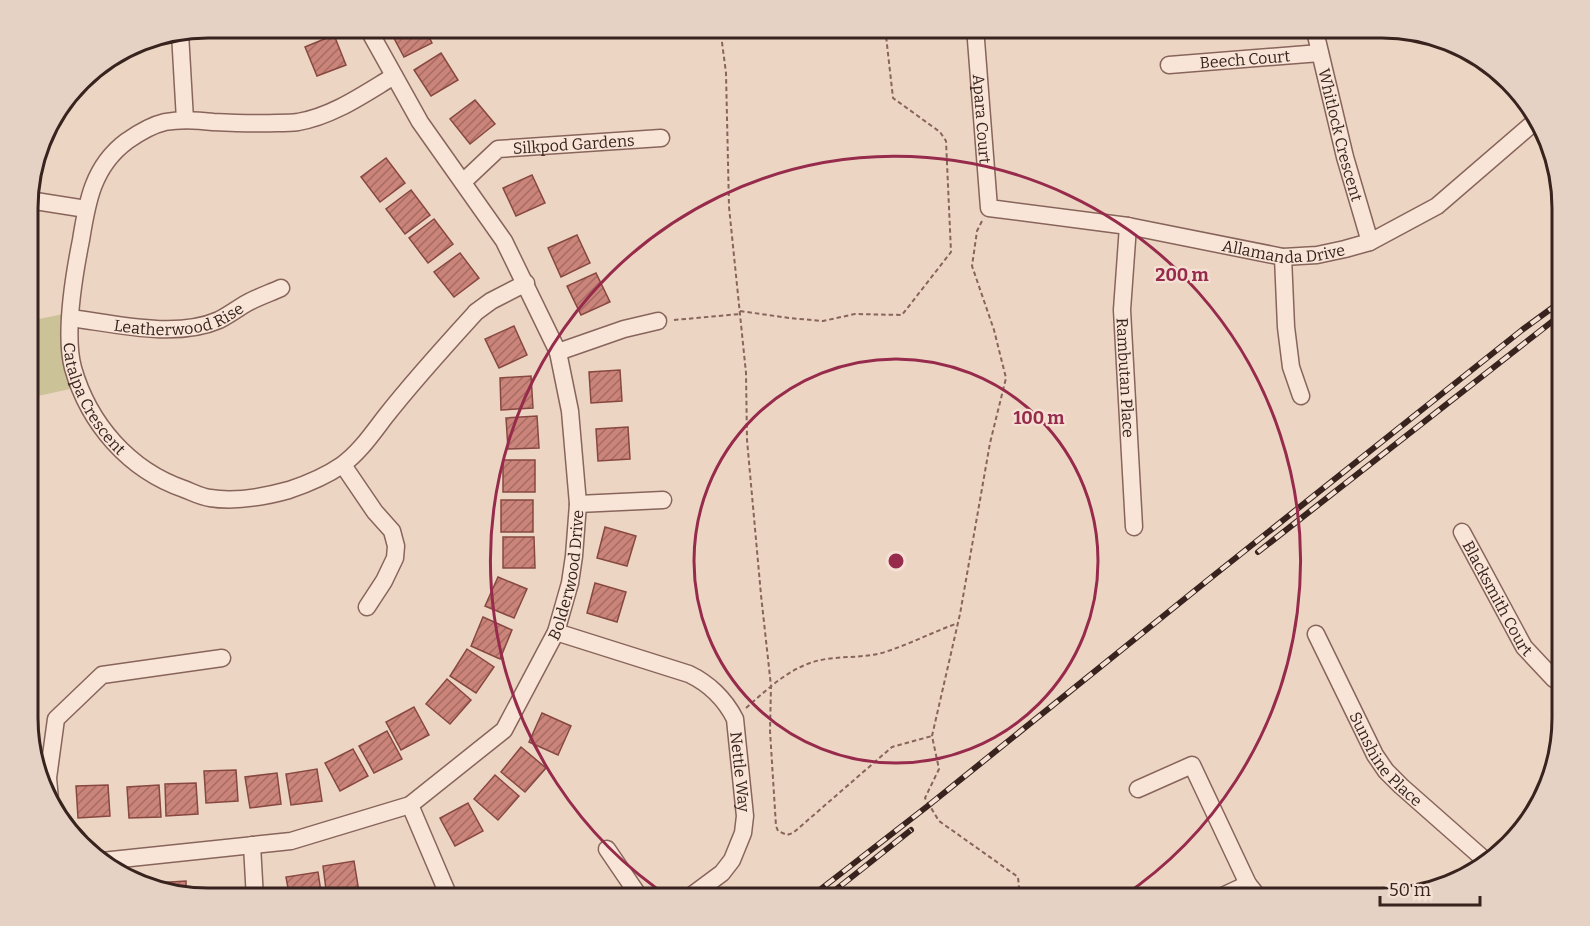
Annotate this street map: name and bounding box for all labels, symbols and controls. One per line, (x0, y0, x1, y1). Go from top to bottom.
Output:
street label: Beech Court (1199, 46, 1291, 72)
street label: Whitlock Crescent (1315, 67, 1367, 203)
street label: Apara Court (969, 73, 995, 164)
street label: Silkpod Gardens (512, 130, 635, 157)
street label: Allamanda Drive (1221, 236, 1346, 267)
text: 200 m (1155, 264, 1209, 286)
street label: Leatherwood Rise (113, 298, 247, 339)
street label: Rambutan Place (1113, 317, 1139, 438)
street label: Catalpa Crescent (60, 342, 130, 459)
text: 100 m (1013, 407, 1065, 429)
street label: Bolderwood Drive (544, 509, 587, 643)
street label: Blacksmith Court (1459, 537, 1537, 660)
centre of rings (886, 551, 906, 571)
street label: Sunshine Place (1346, 708, 1426, 810)
street label: Nettle Way (727, 731, 754, 814)
scale bar (1380, 869, 1480, 907)
text: 50 m (1389, 879, 1431, 901)

